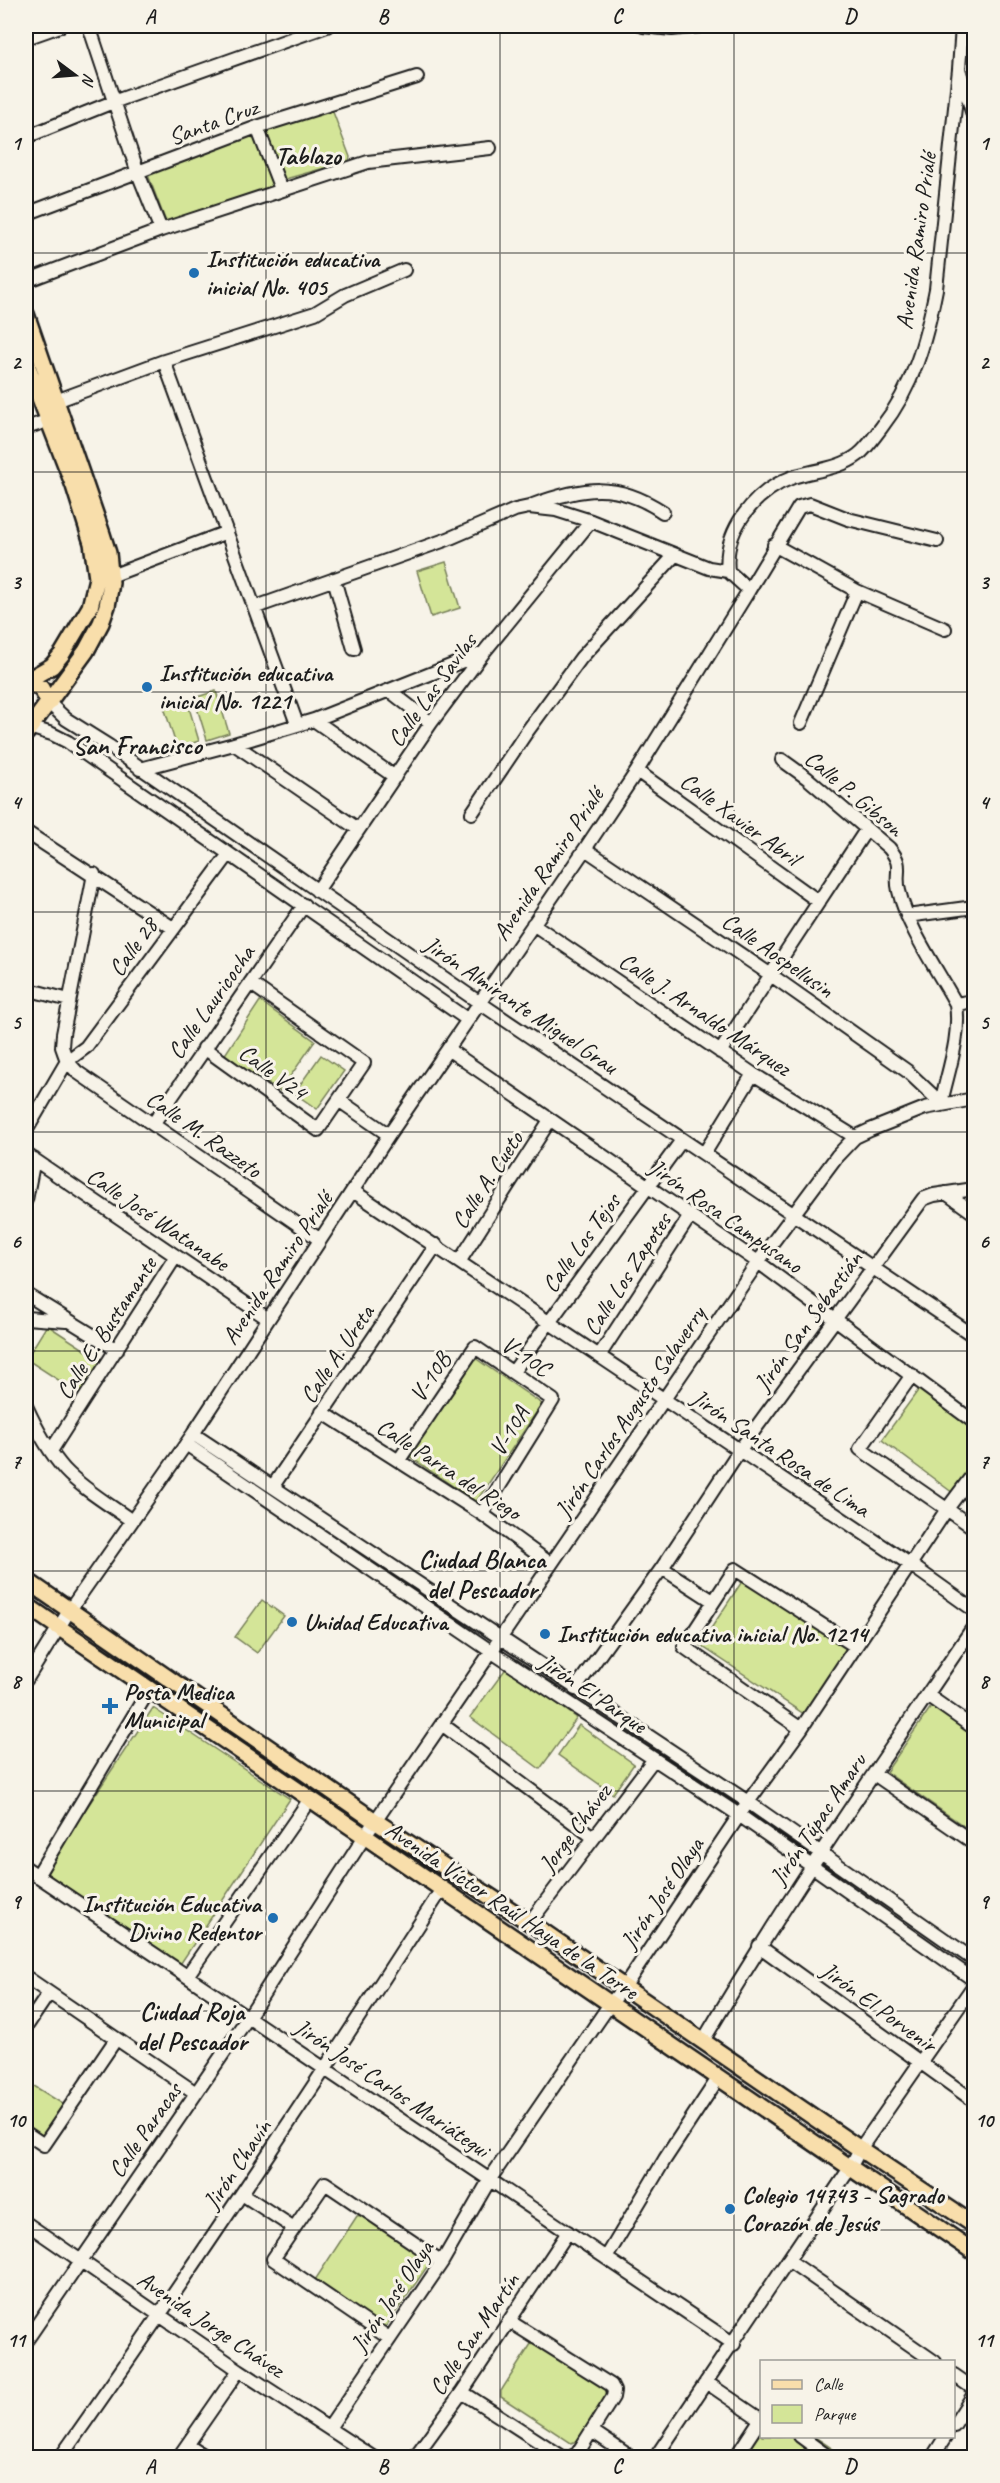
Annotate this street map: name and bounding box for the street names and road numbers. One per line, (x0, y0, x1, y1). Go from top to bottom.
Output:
street label: Santa Cruz (164, 91, 264, 152)
street label: Avenida Ramiro Prialé (889, 147, 944, 331)
street label: Calle Las Savilas (381, 626, 484, 753)
street label: Calle P. Gibson (798, 743, 910, 844)
street label: Calle Xavier Abril (674, 766, 809, 875)
street label: Avenida Ramiro Prialé (486, 778, 612, 946)
street label: Calle Aospellusin (716, 906, 840, 1005)
street label: Calle 28 (102, 910, 166, 982)
street label: Jirón Almirante Miguel Grau (418, 928, 625, 1082)
street label: Calle Lauricocha (161, 938, 262, 1065)
street label: Calle J. Arnaldo Márquez (613, 945, 798, 1083)
street label: Calle V24 (233, 1037, 315, 1108)
street label: Calle M. Razzeto (141, 1083, 269, 1186)
street label: Calle A. Cueto (444, 1124, 530, 1234)
street label: Jirón Rosa Campusano (643, 1151, 810, 1281)
street label: Calle José Watanabe (81, 1160, 237, 1279)
street label: Avenida Ramiro Prialé (215, 1182, 341, 1350)
street label: Calle Los Tejos (535, 1186, 628, 1298)
street label: Calle Los Zapotes (576, 1206, 679, 1341)
street label: Jirón San Sebastián (746, 1244, 870, 1398)
street label: Calle E. Bustamante (49, 1249, 164, 1405)
street label: Calle A. Ureta (293, 1298, 382, 1409)
street label: Jirón Carlos Augusto Salaverry (547, 1299, 713, 1524)
street label: V-10C (496, 1329, 558, 1385)
street label: V-10B (403, 1345, 458, 1408)
street label: Jirón Santa Rosa de Lima (685, 1382, 877, 1525)
street label: V-10A (482, 1400, 536, 1462)
street label: Calle Parra del Riego (371, 1411, 529, 1528)
street label: Jirón El Parque (533, 1646, 654, 1741)
street label: Jirón Túpac Amaru (762, 1746, 874, 1891)
street label: Jorge Chávez (532, 1776, 619, 1879)
street label: Avenida Víctor Raúl Haya de la Torre (380, 1814, 646, 2007)
street label: Jirón José Olaya (613, 1830, 711, 1955)
street label: Jirón El Porvenir (815, 1954, 945, 2060)
street label: Jirón José Carlos Mariátegui (288, 2011, 498, 2166)
street label: Calle Paracas (101, 2075, 190, 2183)
street label: Jirón Chavín (196, 2112, 279, 2215)
street label: Jirón José Olaya (343, 2233, 441, 2358)
street label: Avenida Jorge Chávez (132, 2264, 292, 2386)
street label: Calle San Martín (422, 2266, 527, 2401)

